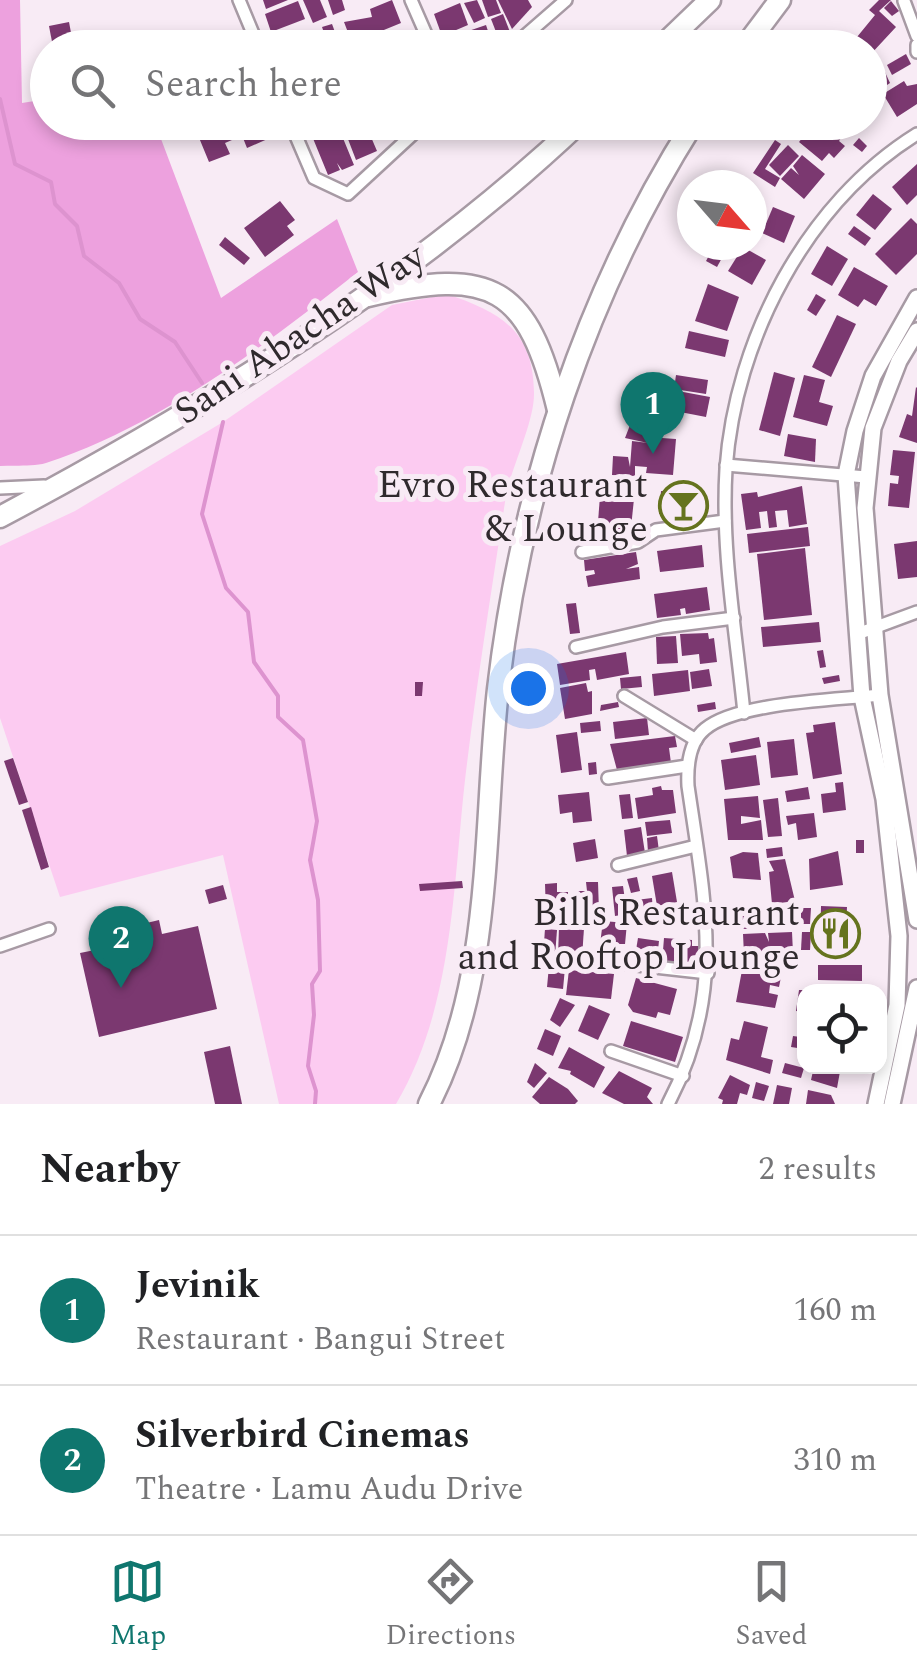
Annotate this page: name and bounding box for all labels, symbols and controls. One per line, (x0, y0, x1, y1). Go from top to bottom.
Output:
search box (30, 30, 887, 140)
text: Search here (145, 56, 342, 114)
icon: search (65, 58, 120, 113)
north arrow (677, 170, 767, 260)
street label: Sani Abacha Way (163, 228, 439, 440)
pin: 1 (620, 372, 686, 454)
place label: Evro Restaurant & Lounge (377, 457, 648, 559)
bar icon: Evro Restaurant & Lounge (657, 480, 709, 532)
your location (503, 663, 554, 714)
place label: Bills Restaurant and Rooftop Lounge (458, 885, 800, 987)
pin: 2 (88, 906, 154, 988)
restaurant icon: Bills Restaurant and Rooftop Lounge (809, 908, 861, 960)
map controls (797, 984, 887, 1074)
button: locate (797, 984, 887, 1074)
text: Nearby (40, 1138, 179, 1201)
text: 2 results (758, 1145, 877, 1194)
text: Jevinik (135, 1257, 260, 1315)
text: 1 (64, 1286, 81, 1335)
text: 160 m (793, 1286, 877, 1335)
text: Restaurant · Bangui Street (135, 1315, 505, 1364)
text: Silverbird Cinemas (135, 1407, 470, 1465)
text: 2 (64, 1436, 81, 1485)
text: 310 m (793, 1436, 877, 1485)
text: Theatre · Lamu Audu Drive (135, 1465, 523, 1514)
tab: Map (110, 1554, 166, 1657)
tab: Directions (385, 1554, 516, 1657)
tab: Saved (736, 1554, 807, 1657)

